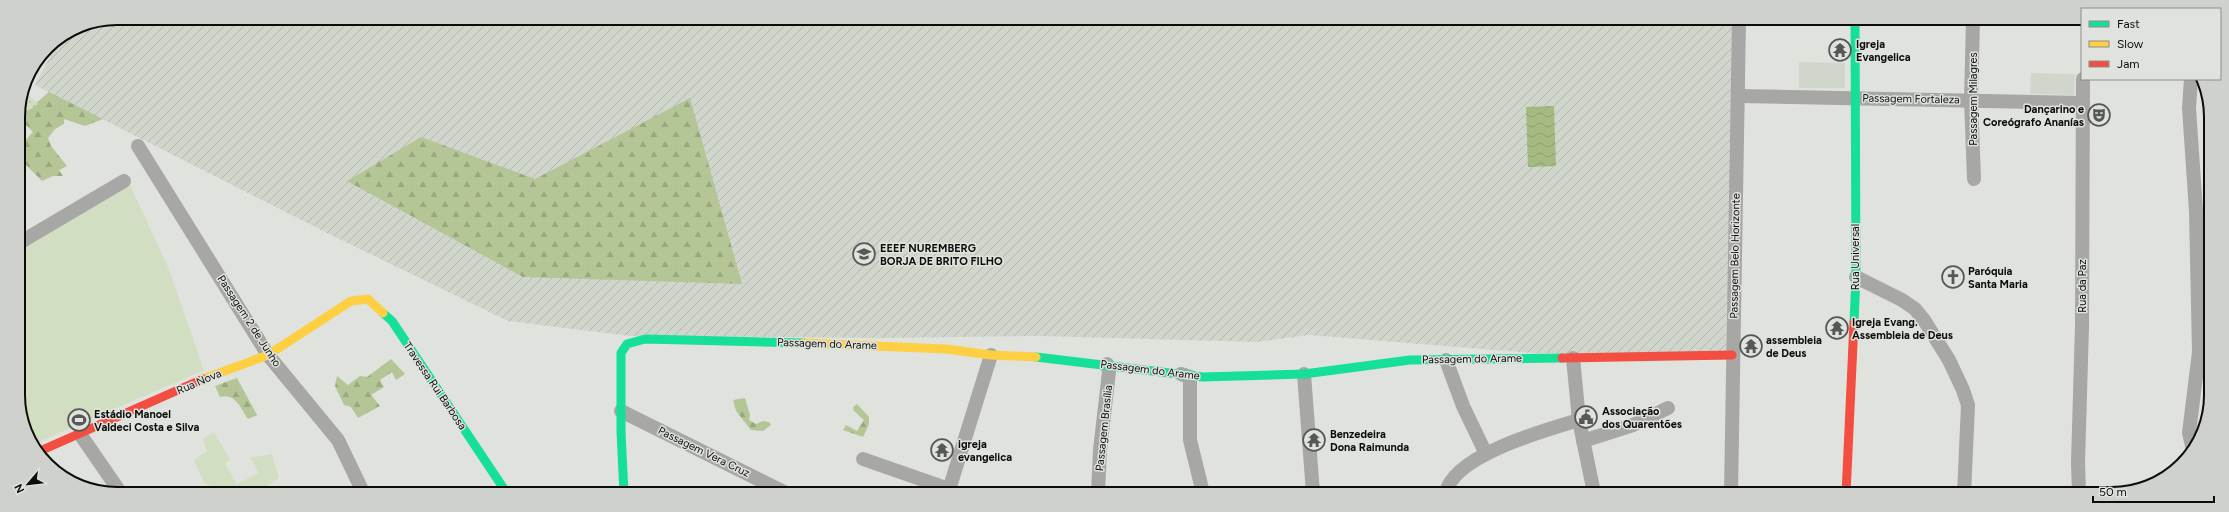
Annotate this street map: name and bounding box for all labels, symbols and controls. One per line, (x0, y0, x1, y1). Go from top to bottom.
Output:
legend (2081, 8, 2221, 80)
text: Fast (2117, 17, 2140, 31)
temple icon: Igreja Evangelica (1827, 37, 1853, 63)
text: Slow (2117, 37, 2144, 51)
place label: Igreja Evangelica (1856, 38, 1911, 64)
street label: Passagem Milagres (1967, 52, 1980, 146)
text: Jam (2117, 57, 2140, 71)
street label: Passagem Fortaleza (1862, 92, 1960, 106)
theatre icon: Dançarino e Coreógrafo Ananías (2086, 102, 2112, 128)
place label: Dançarino e Coreógrafo Ananías (1983, 103, 2084, 129)
street label: Passagem Belo Horizonte (1727, 193, 1743, 319)
street label: Rua Universal (1849, 224, 1862, 290)
school or university icon: EEEF NUREMBERG BORJA DE BRITO FILHO (851, 241, 877, 267)
place label: EEEF NUREMBERG BORJA DE BRITO FILHO (880, 242, 1003, 268)
street label: Rua da Paz (2076, 259, 2089, 313)
church icon: Paróquia Santa Maria (1940, 264, 1966, 290)
place label: Paróquia Santa Maria (1968, 265, 2028, 291)
street label: Passagem 2 de Junho (214, 273, 284, 369)
temple icon: Igreja Evang. Assembleia de Deus (1824, 315, 1850, 341)
place label: Igreja Evang. Assembleia de Deus (1852, 316, 1953, 342)
temple icon: assembleia de Deus (1738, 333, 1764, 359)
place label: assembleia de Deus (1766, 334, 1822, 360)
street label: Passagem do Arame (777, 336, 877, 352)
street label: Travessa Rui Barbosa (401, 340, 469, 432)
street label: Passagem do Arame (1422, 352, 1522, 366)
street label: Passagem do Arame (1100, 357, 1200, 383)
street label: Rua Nova (175, 367, 223, 397)
street label: Passagem Brasília (1093, 384, 1115, 472)
public building icon: Associação dos Quarentões (1573, 404, 1599, 430)
place label: Associação dos Quarentões (1602, 405, 1682, 431)
sports icon: Estádio Manoel Valdeci Costa e Silva (66, 407, 92, 433)
place label: Estádio Manoel Valdeci Costa e Silva (94, 408, 199, 434)
street label: Passagem Vera Cruz (656, 424, 752, 480)
temple icon: Benzedeira Dona Raimunda (1301, 427, 1327, 453)
place label: Benzedeira Dona Raimunda (1330, 428, 1409, 454)
temple icon: igreja evangelica (929, 437, 955, 463)
place label: igreja evangelica (958, 438, 1012, 464)
north arrow (8, 464, 48, 504)
scale bar (2093, 478, 2214, 504)
text: N (12, 482, 27, 495)
text: 50 m (2099, 485, 2127, 499)

